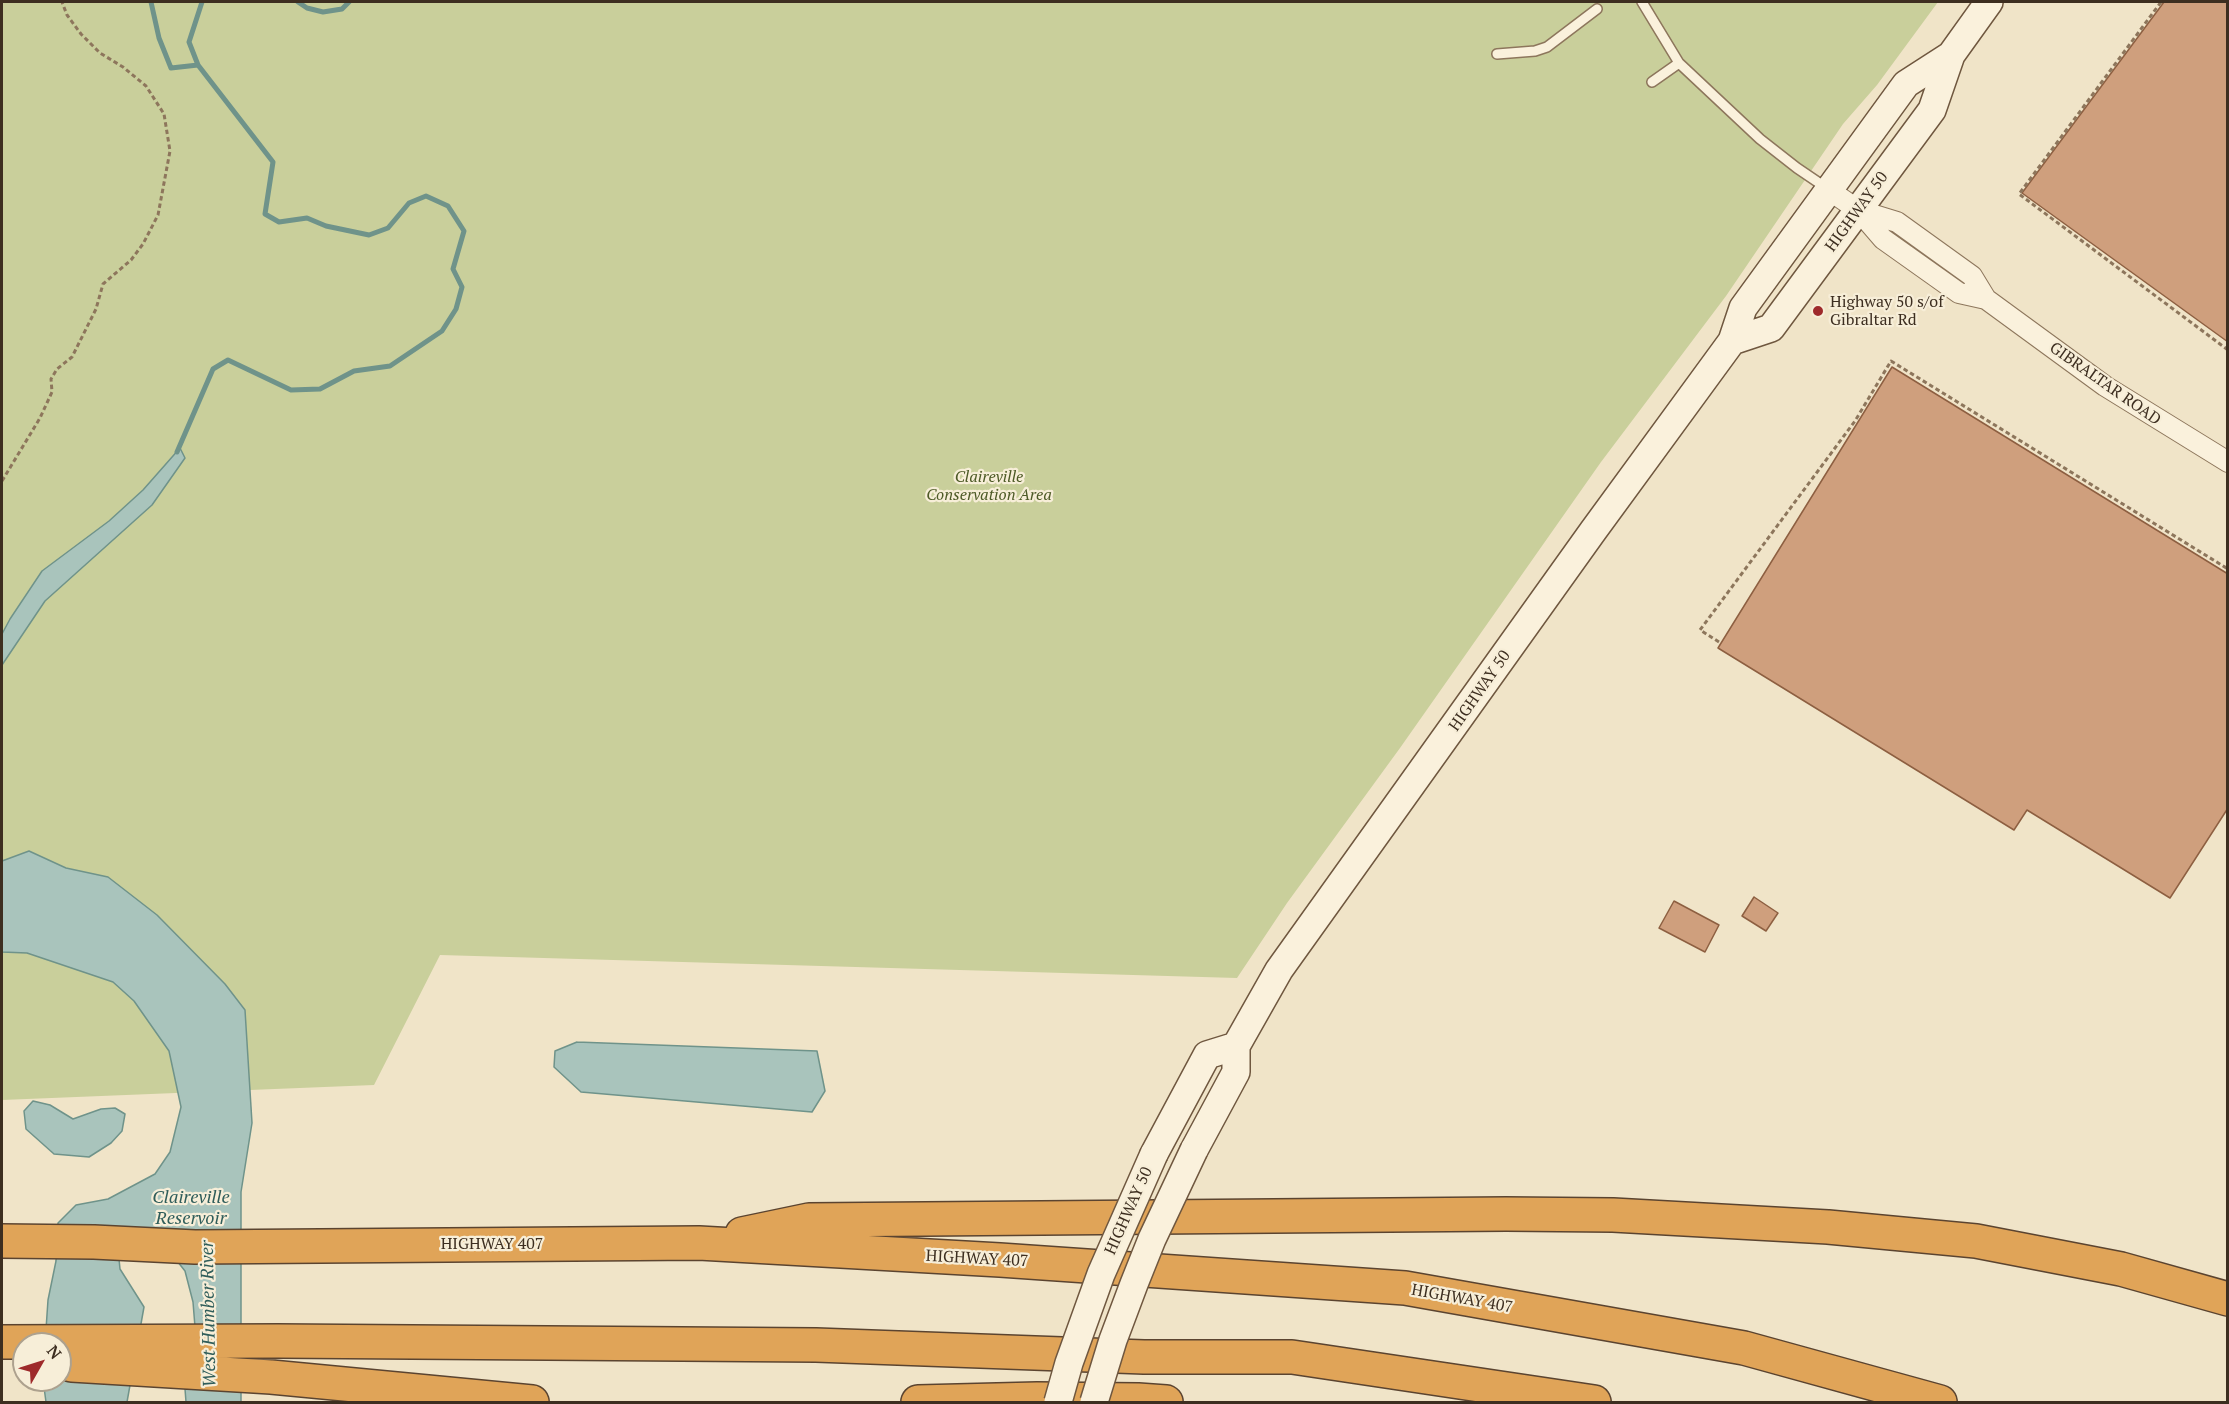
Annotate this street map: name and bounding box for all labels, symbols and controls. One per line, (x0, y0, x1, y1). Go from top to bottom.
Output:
street label: HIGHWAY 50 (1822, 168, 1892, 256)
place label: Highway 50 s/of Gibraltar Rd (1830, 292, 1944, 330)
marker: Highway 50 s/of Gibraltar Rd (1811, 304, 1825, 318)
street label: GIBRALTAR ROAD (2046, 338, 2164, 430)
park label: Claireville Conservation Area (926, 467, 1052, 505)
street label: HIGHWAY 50 (1445, 647, 1515, 735)
street label: HIGHWAY 50 (1101, 1164, 1157, 1258)
water label: Claireville Reservoir (152, 1187, 230, 1230)
street label: HIGHWAY 407 (441, 1234, 543, 1254)
water label: West Humber River (197, 1240, 221, 1388)
street label: HIGHWAY 407 (925, 1247, 1029, 1271)
street label: HIGHWAY 407 (1410, 1281, 1514, 1317)
north arrow (12, 1332, 72, 1392)
text: N (42, 1340, 67, 1364)

